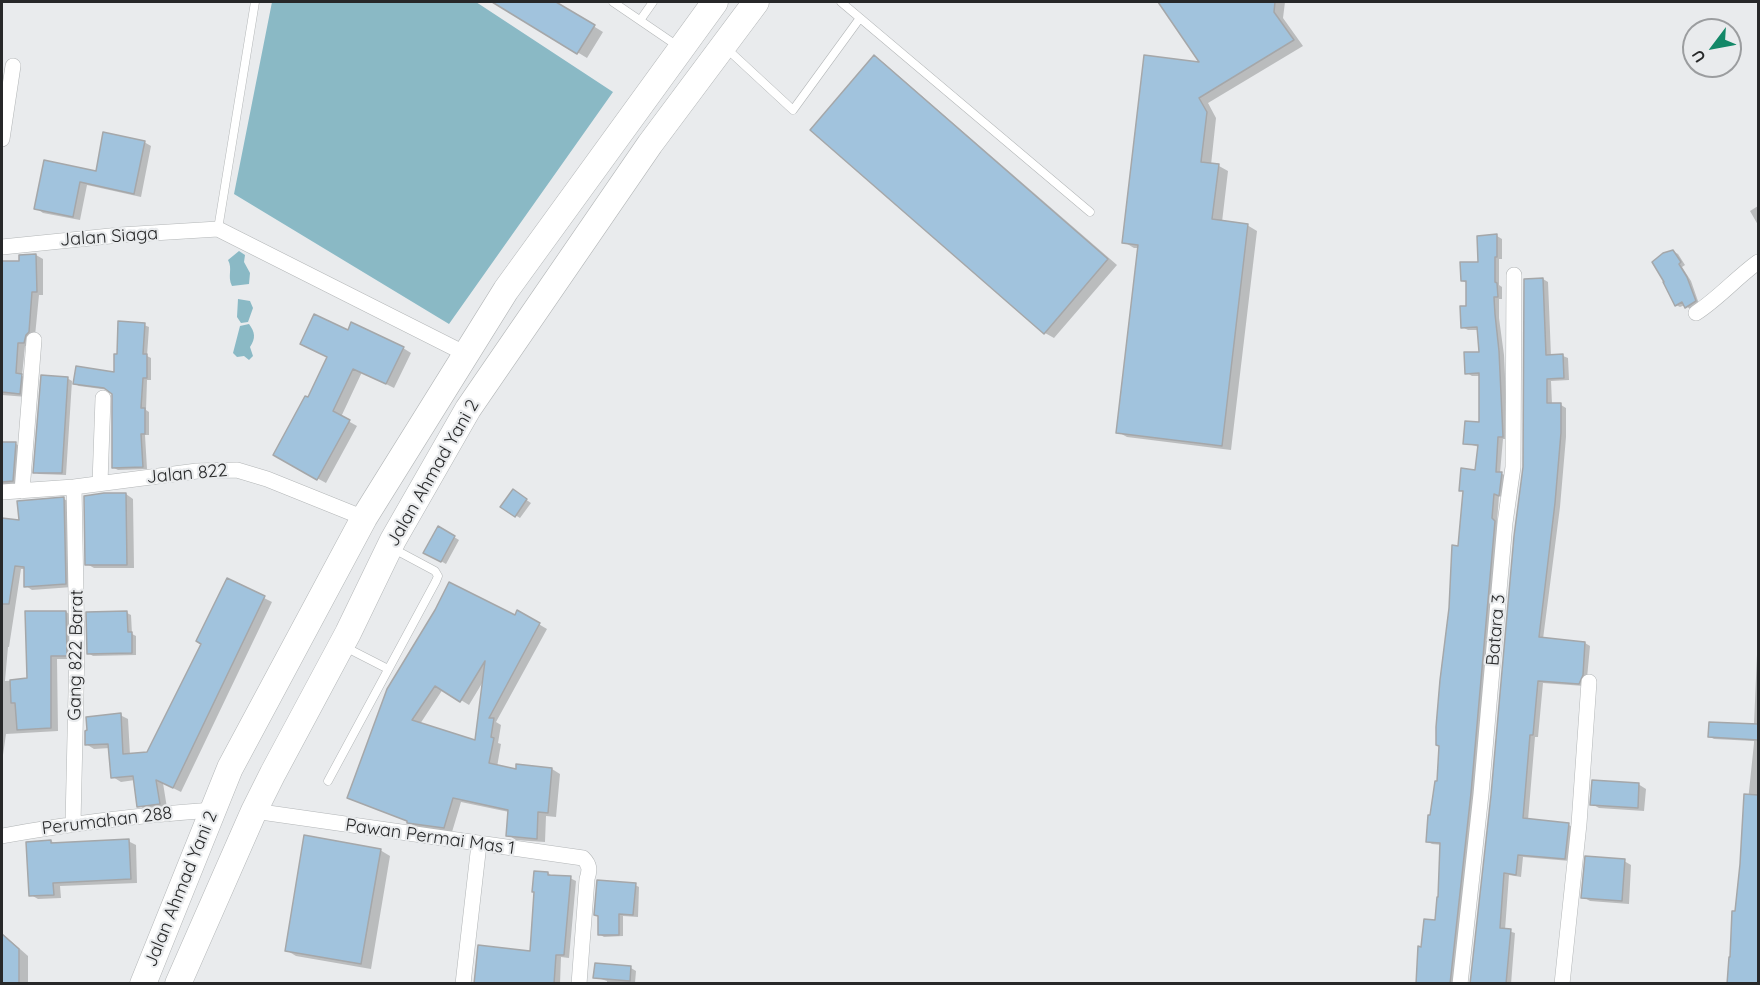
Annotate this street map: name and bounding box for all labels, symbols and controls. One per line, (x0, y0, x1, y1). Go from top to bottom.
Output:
north arrow (1682, 18, 1742, 78)
text: U (1687, 46, 1710, 67)
street label: Jalan Siaga (59, 223, 159, 251)
street label: Jalan Ahmad Yani 2 (382, 396, 484, 550)
street label: Jalan 822 (146, 460, 228, 488)
street label: Gang 822 Barat (64, 589, 88, 721)
street label: Batara 3 (1482, 593, 1510, 667)
street label: Perumahan 288 (41, 802, 173, 840)
street label: Jalan Ahmad Yani 2 (140, 808, 222, 970)
street label: Pawan Permai Mas 1 (344, 814, 516, 860)

